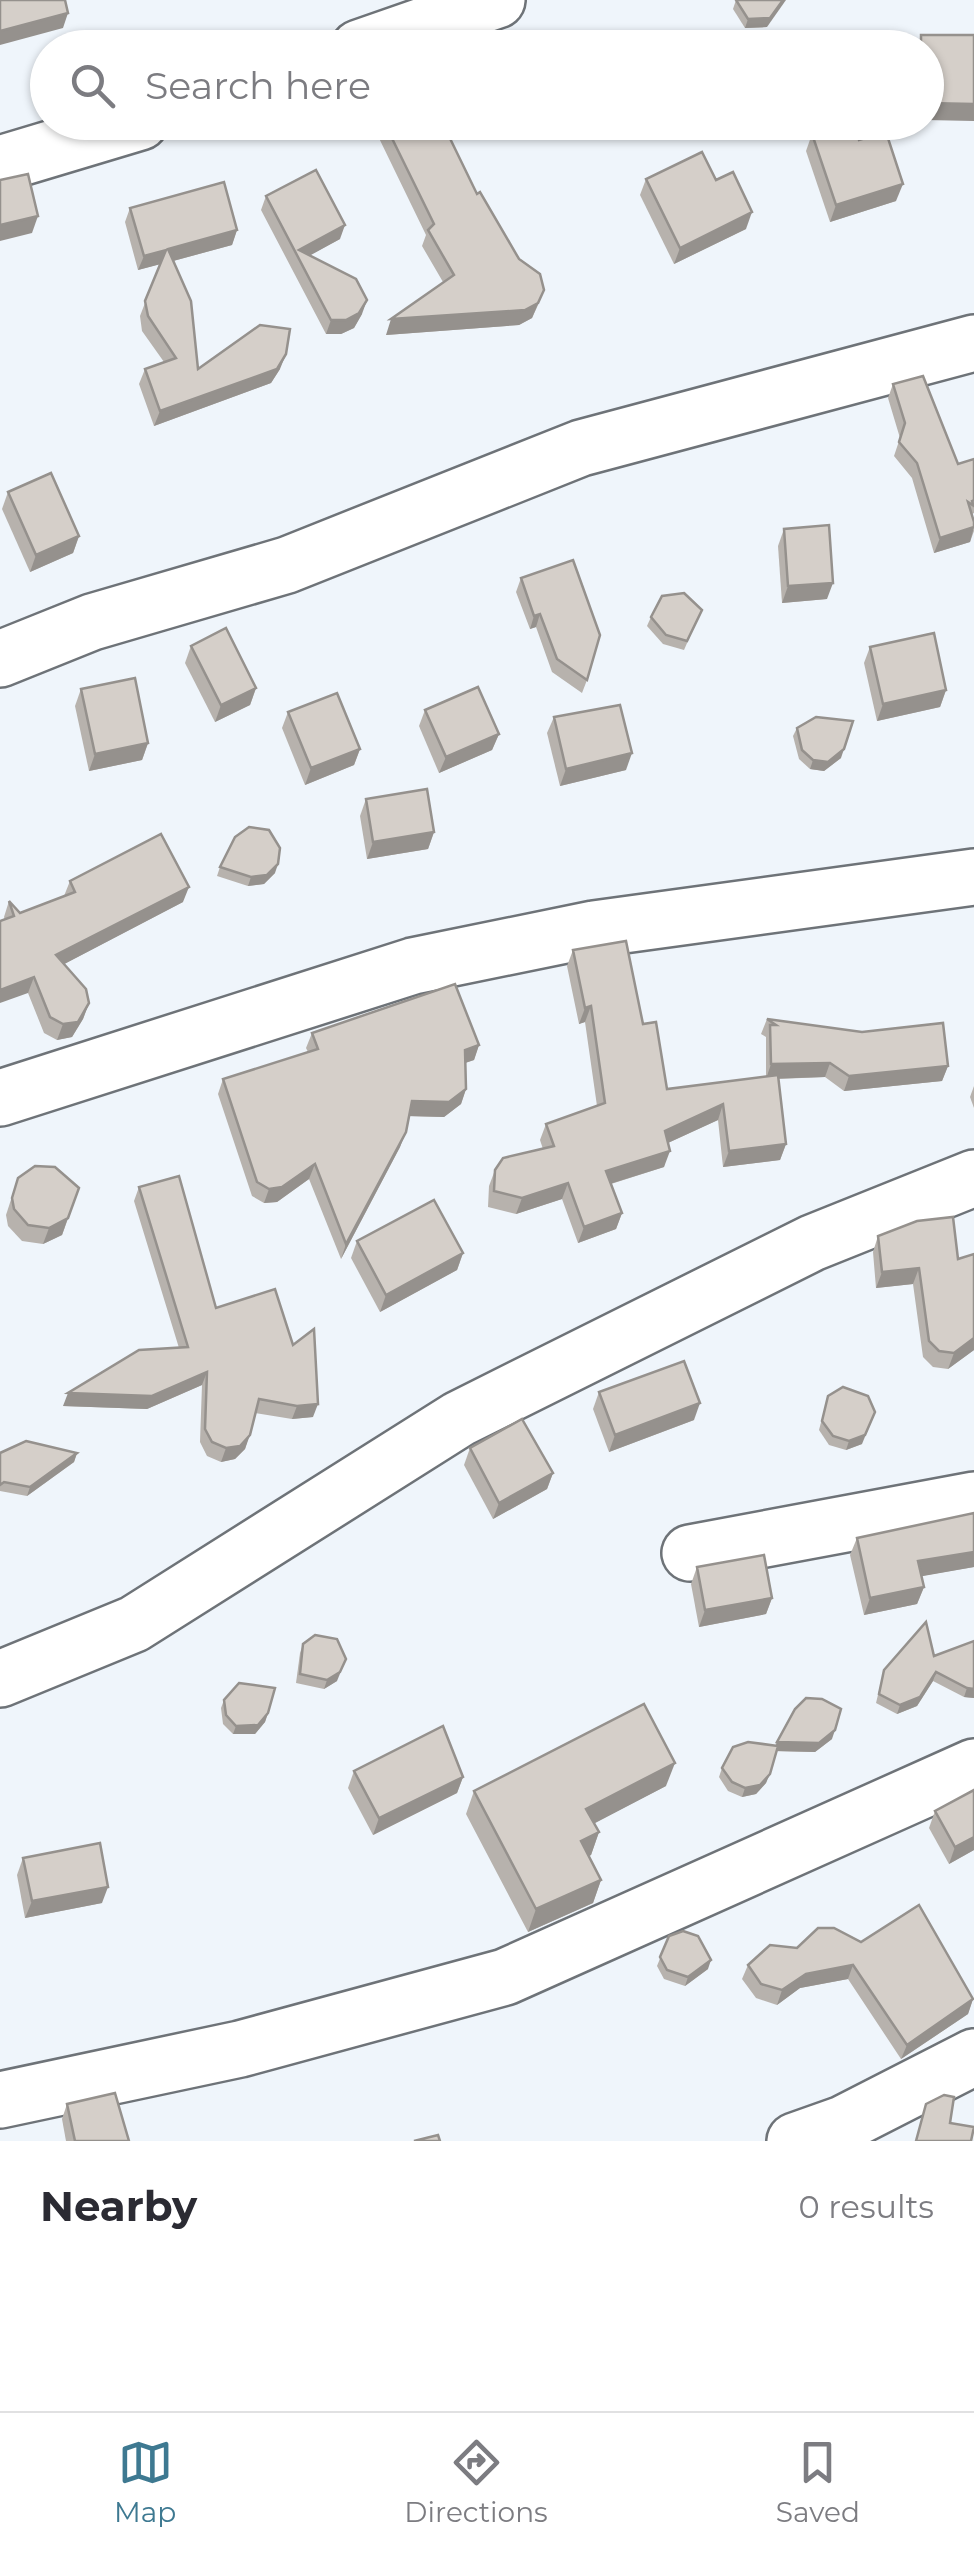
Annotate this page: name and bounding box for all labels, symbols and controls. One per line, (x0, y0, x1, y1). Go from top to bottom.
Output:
search box (30, 30, 944, 140)
icon: search (65, 58, 120, 113)
text: Search here (145, 62, 371, 109)
text: Nearby (40, 2180, 197, 2232)
text: 0 results (799, 2187, 934, 2226)
tab: Map (114, 2435, 176, 2529)
tab: Directions (404, 2435, 548, 2529)
tab: Saved (776, 2435, 860, 2529)

